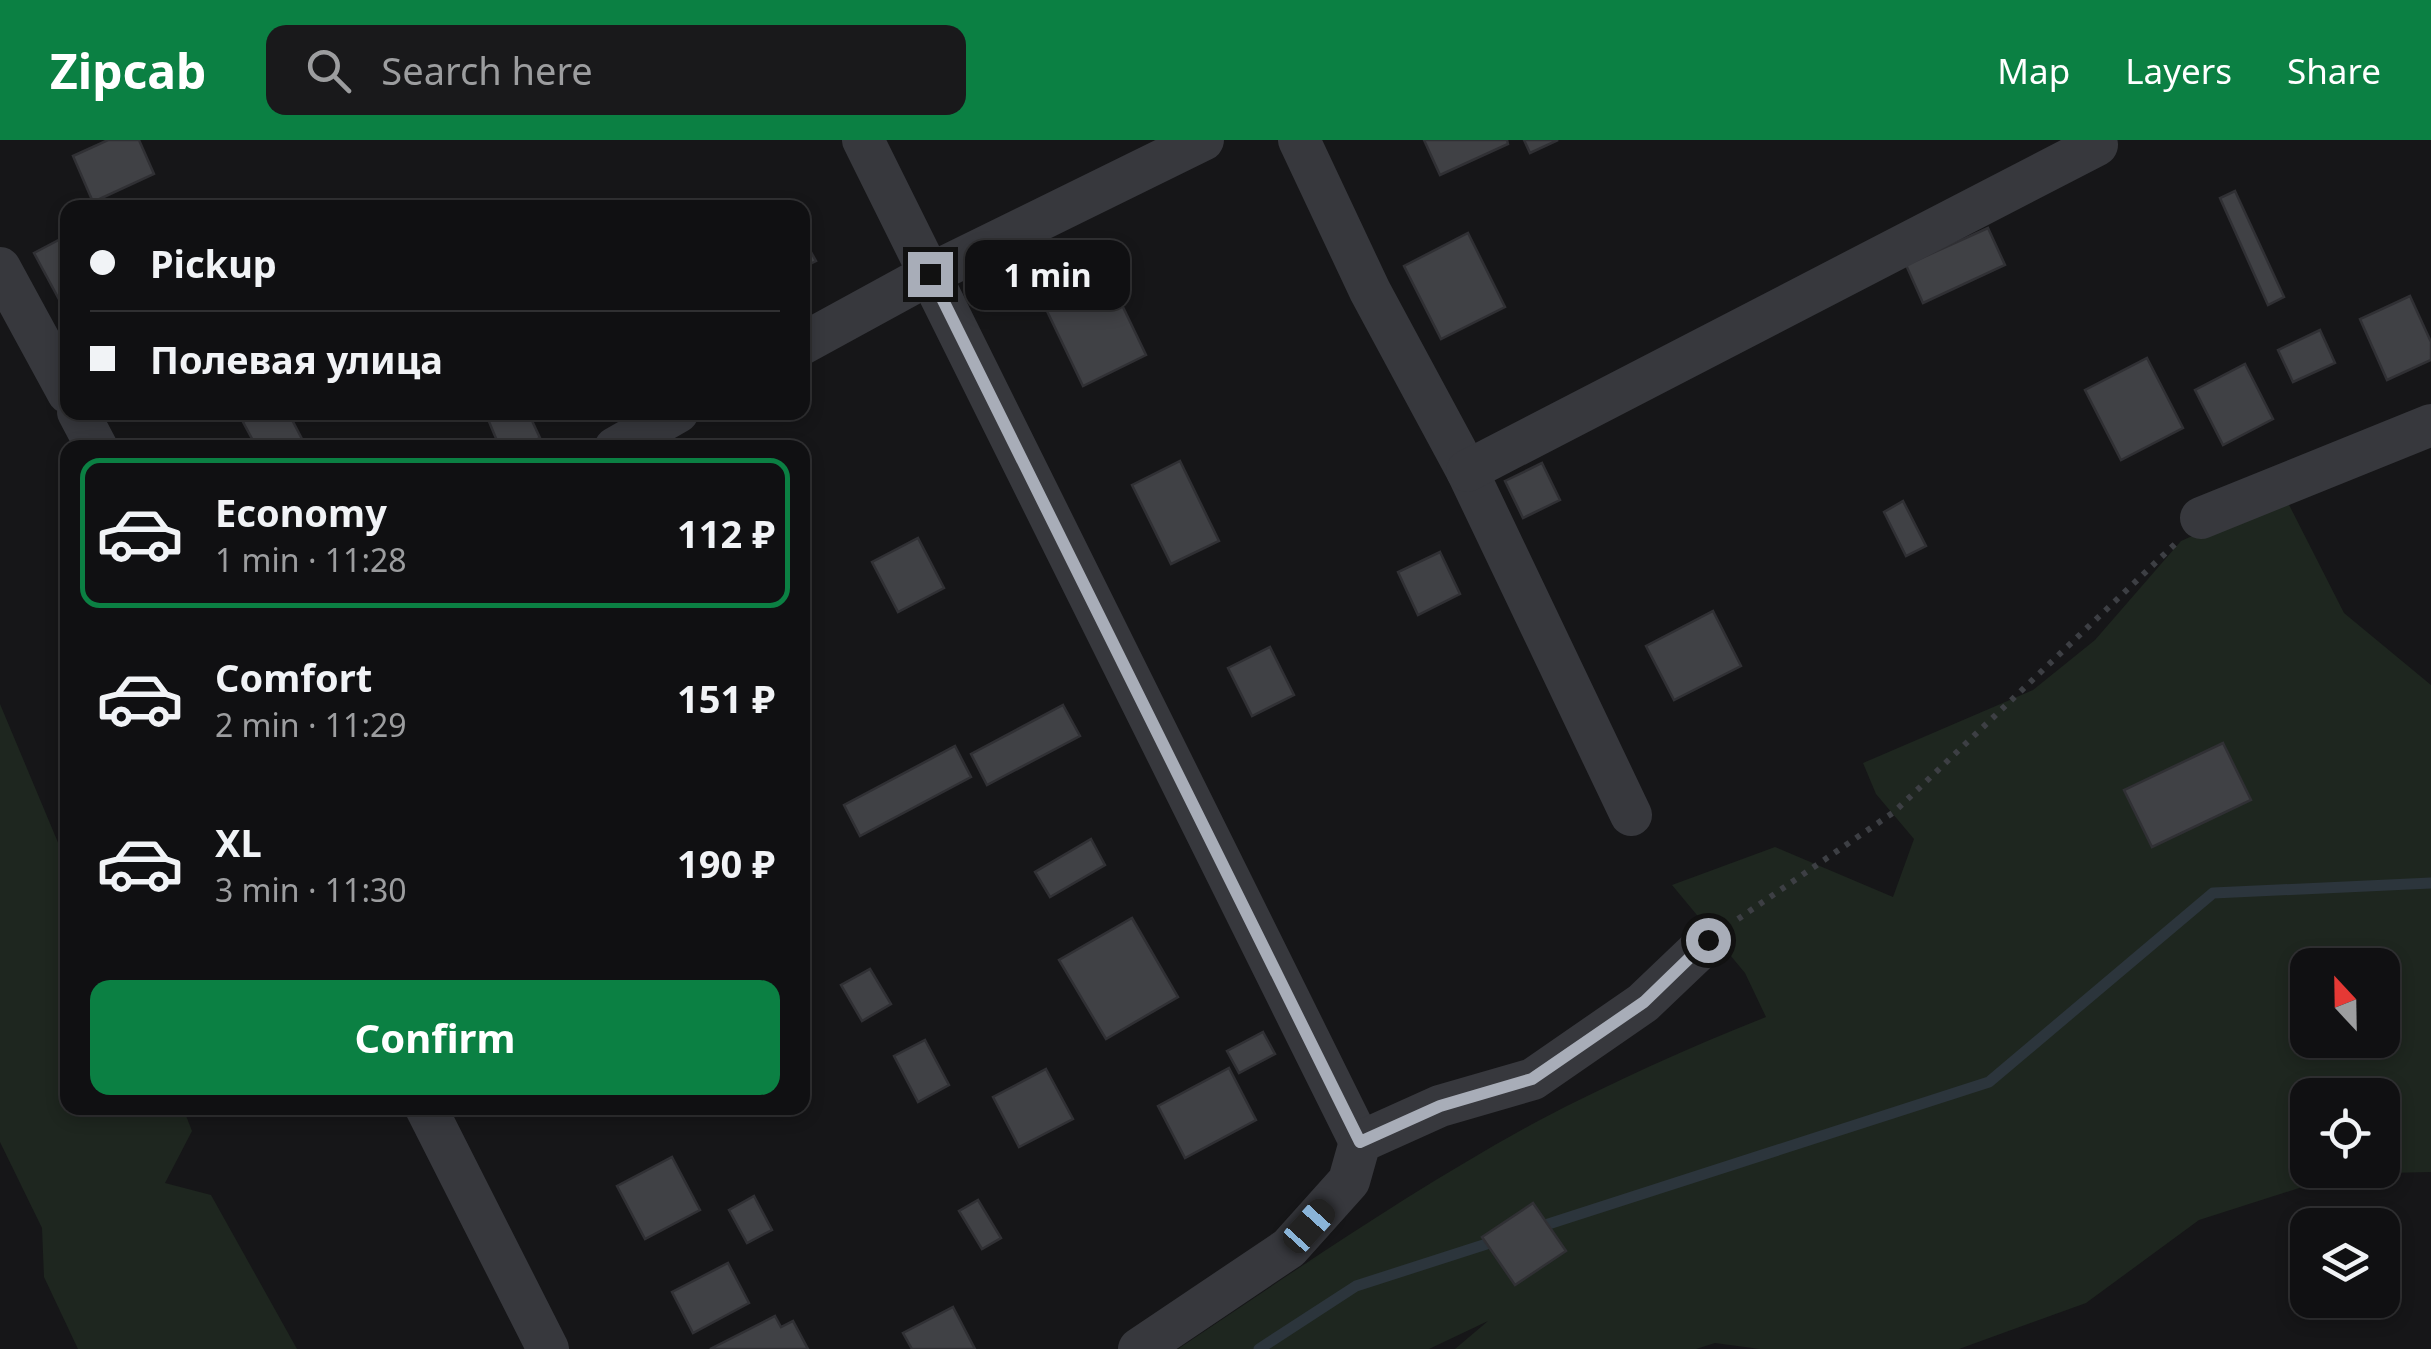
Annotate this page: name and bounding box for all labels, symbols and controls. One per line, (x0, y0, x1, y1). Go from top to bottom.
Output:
search box (266, 25, 966, 115)
text: Zipcab (50, 38, 206, 103)
icon: search (301, 43, 356, 98)
text: Search here (381, 44, 593, 96)
text: Map (1997, 47, 2070, 94)
text: Layers (2125, 47, 2232, 94)
text: Share (2287, 47, 2381, 94)
text: Pickup (150, 237, 277, 289)
callout: 1 min (965, 239, 1130, 309)
route end (908, 252, 953, 297)
text: 1 min (1003, 253, 1092, 296)
text: Полевая улица (150, 333, 443, 385)
text: Economy (215, 486, 387, 538)
icon: car (95, 488, 185, 578)
text: 112 ₽ (677, 507, 775, 559)
text: 1 min · 11:28 (215, 538, 407, 581)
text: Comfort (215, 651, 372, 703)
icon: car (95, 653, 185, 743)
text: 151 ₽ (677, 672, 775, 724)
text: 2 min · 11:29 (215, 703, 407, 746)
text: XL (215, 816, 262, 868)
icon: car (95, 818, 185, 908)
text: 190 ₽ (677, 837, 775, 889)
text: 3 min · 11:30 (215, 868, 407, 911)
route start (1686, 918, 1731, 963)
north arrow (2290, 948, 2400, 1058)
map controls (2290, 948, 2400, 1318)
button: Confirm (90, 980, 780, 1095)
button: locate (2290, 1078, 2400, 1188)
car (1278, 1194, 1340, 1258)
button: layers (2290, 1208, 2400, 1318)

